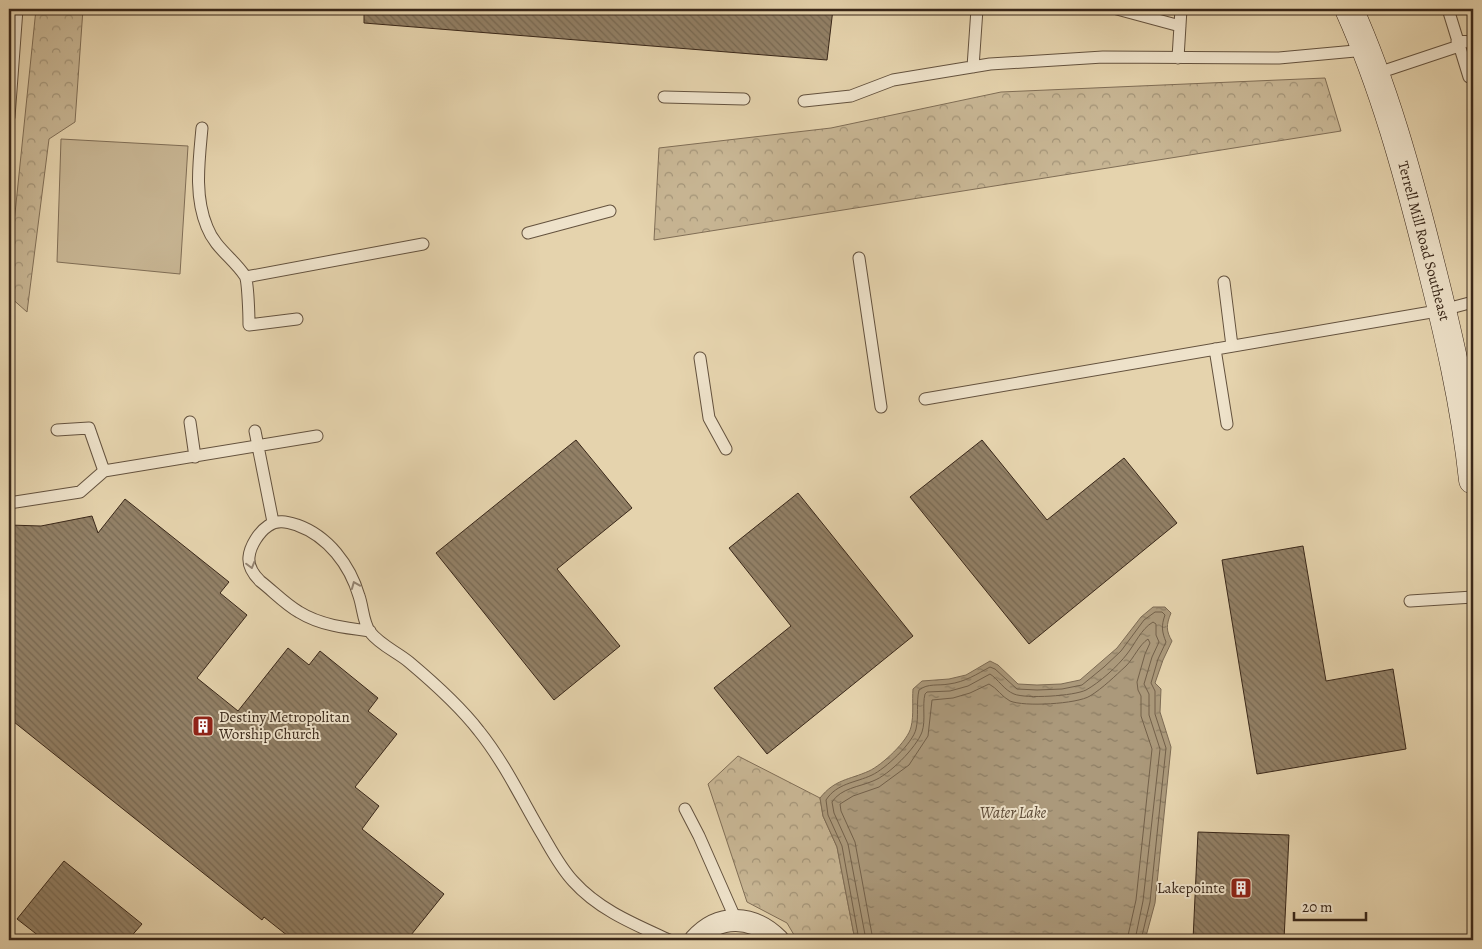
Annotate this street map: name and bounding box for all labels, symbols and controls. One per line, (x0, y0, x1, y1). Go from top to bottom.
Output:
street label: Terrell Mill Road Southeast (1393, 159, 1455, 323)
one-way arrow (246, 560, 256, 569)
one-way arrow (351, 581, 361, 590)
place label: Destiny Metropolitan Worship Church (218, 707, 350, 744)
building icon: Destiny Metropolitan Worship Church (191, 714, 215, 738)
water label: Water Lake (980, 802, 1047, 824)
building icon: Lakepointe (1229, 876, 1253, 900)
place label: Lakepointe (1157, 878, 1225, 898)
scale bar (1294, 889, 1367, 921)
text: 20 m (1302, 897, 1333, 917)

